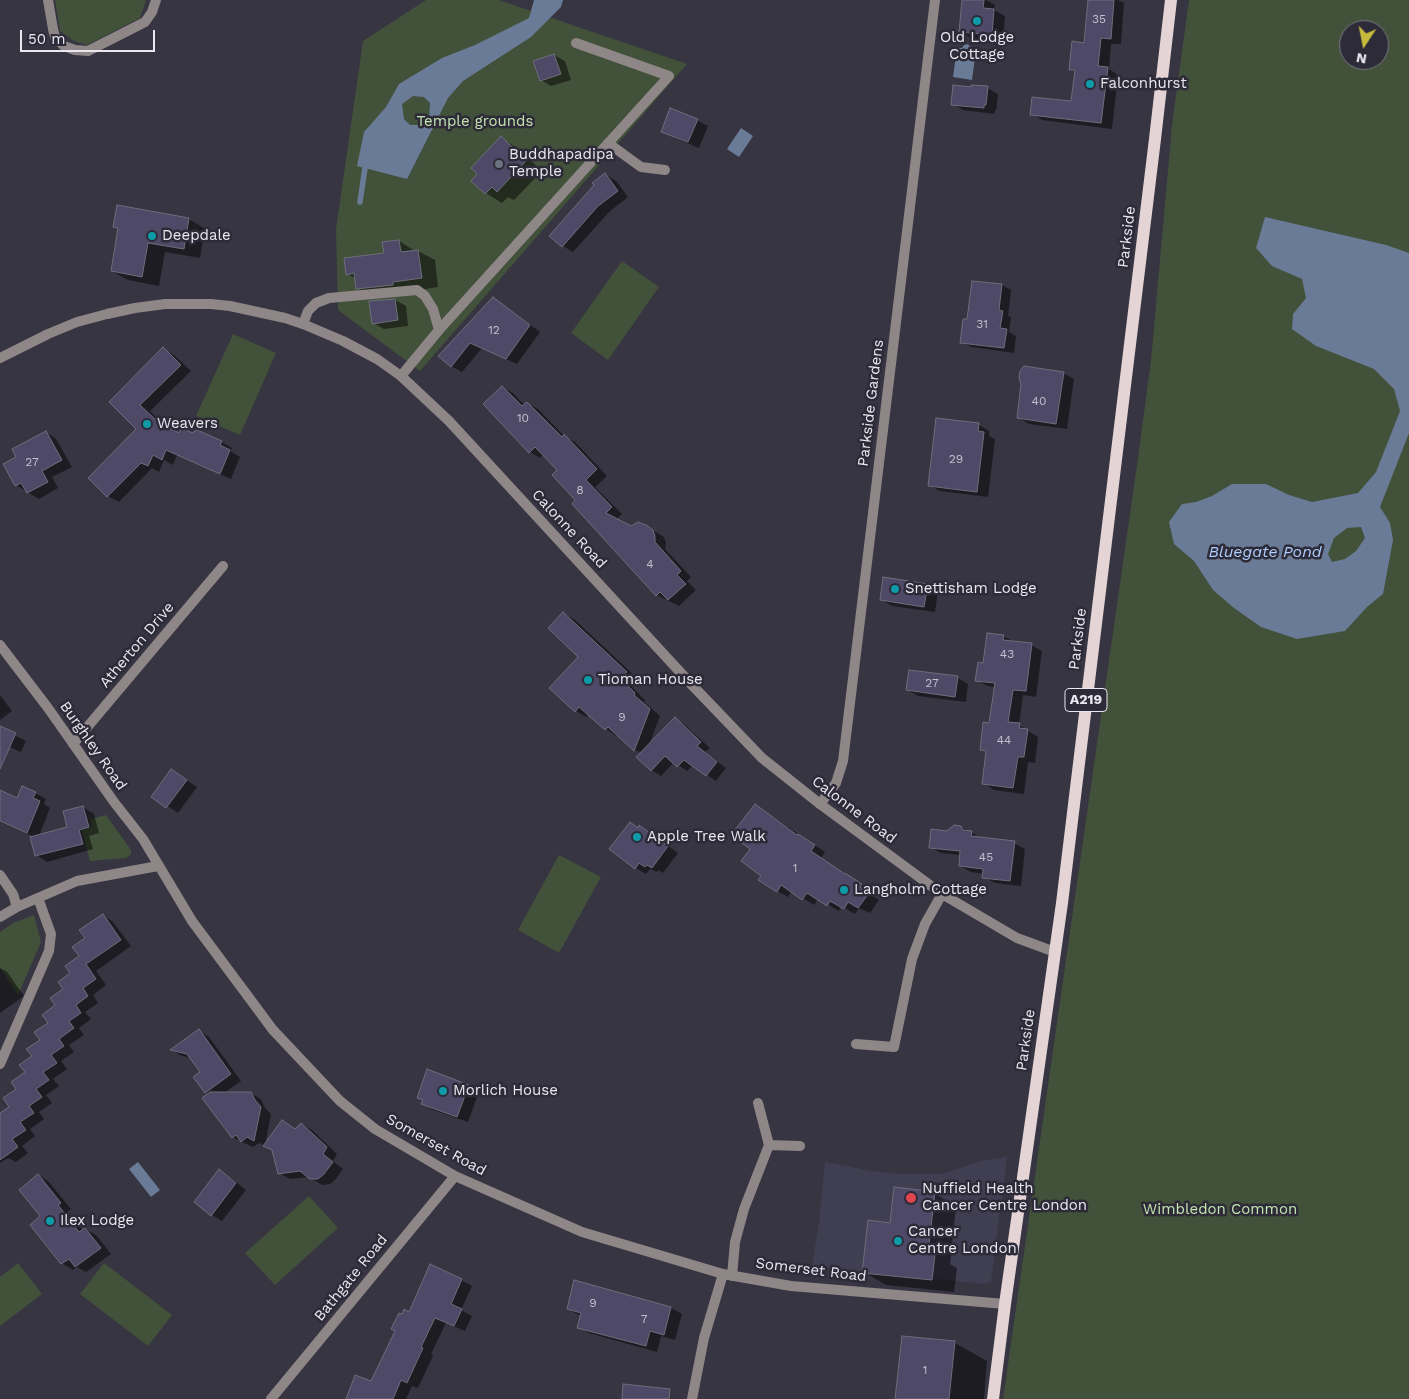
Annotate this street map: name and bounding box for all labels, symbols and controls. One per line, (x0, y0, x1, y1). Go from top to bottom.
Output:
house number: 35 (1092, 12, 1106, 26)
marker: Old Lodge Cottage (971, 15, 983, 27)
scale bar (22, 20, 158, 52)
north arrow (1339, 20, 1389, 70)
place label: Old Lodge Cottage (940, 29, 1014, 64)
text: 50 m (28, 30, 65, 48)
text: N (1355, 50, 1368, 68)
place label: Falconhurst (1100, 75, 1187, 93)
marker: Falconhurst (1084, 78, 1096, 90)
park label: Temple grounds (417, 113, 533, 131)
place label: Buddhapadipa Temple (509, 146, 614, 181)
marker: Buddhapadipa Temple (493, 158, 505, 170)
street label: Parkside (1114, 205, 1140, 269)
place label: Deepdale (162, 227, 231, 245)
marker: Deepdale (146, 230, 158, 242)
house number: 31 (976, 317, 988, 331)
house number: 12 (488, 323, 500, 337)
street label: Parkside Gardens (854, 339, 888, 467)
house number: 40 (1032, 394, 1046, 408)
house number: 10 (517, 411, 529, 425)
place label: Weavers (157, 415, 218, 433)
marker: Weavers (141, 418, 153, 430)
house number: 29 (949, 452, 963, 466)
house number: 27 (25, 455, 39, 469)
house number: 8 (576, 483, 584, 497)
street label: Calonne Road (528, 486, 610, 572)
water label: Bluegate Pond (1208, 542, 1322, 562)
house number: 4 (646, 557, 654, 571)
place label: Snettisham Lodge (905, 580, 1037, 598)
marker: Snettisham Lodge (889, 583, 901, 595)
street label: Atherton Drive (96, 599, 178, 691)
street label: Parkside (1065, 607, 1091, 671)
house number: 43 (1000, 647, 1014, 661)
place label: Tioman House (598, 671, 703, 689)
marker: Tioman House (582, 674, 594, 686)
house number: 27 (925, 676, 939, 690)
road number: A219 (1065, 688, 1107, 712)
street label: Burghley Road (56, 698, 130, 794)
house number: 9 (618, 710, 626, 724)
house number: 44 (997, 733, 1011, 747)
street label: Calonne Road (808, 772, 900, 848)
place label: Apple Tree Walk (647, 828, 766, 846)
marker: Apple Tree Walk (631, 831, 643, 843)
house number: 45 (979, 850, 993, 864)
house number: 1 (793, 861, 797, 875)
place label: Langholm Cottage (854, 881, 987, 899)
marker: Langholm Cottage (838, 884, 850, 896)
street label: Parkside (1013, 1008, 1039, 1072)
place label: Morlich House (453, 1082, 558, 1100)
marker: Morlich House (437, 1085, 449, 1097)
street label: Somerset Road (383, 1110, 489, 1180)
place label: Nuffield Health Cancer Centre London (922, 1180, 1087, 1215)
marker: Nuffield Health Cancer Centre London (904, 1191, 918, 1205)
park label: Wimbledon Common (1143, 1201, 1297, 1219)
place label: Ilex Lodge (60, 1212, 134, 1230)
marker: Ilex Lodge (44, 1215, 56, 1227)
place label: Cancer Centre London (908, 1223, 1017, 1258)
street label: Bathgate Road (311, 1231, 391, 1325)
marker: Cancer Centre London (892, 1235, 904, 1247)
street label: Somerset Road (754, 1254, 868, 1286)
house number: 9 (589, 1296, 597, 1310)
house number: 7 (641, 1312, 647, 1326)
house number: 1 (923, 1363, 927, 1377)

